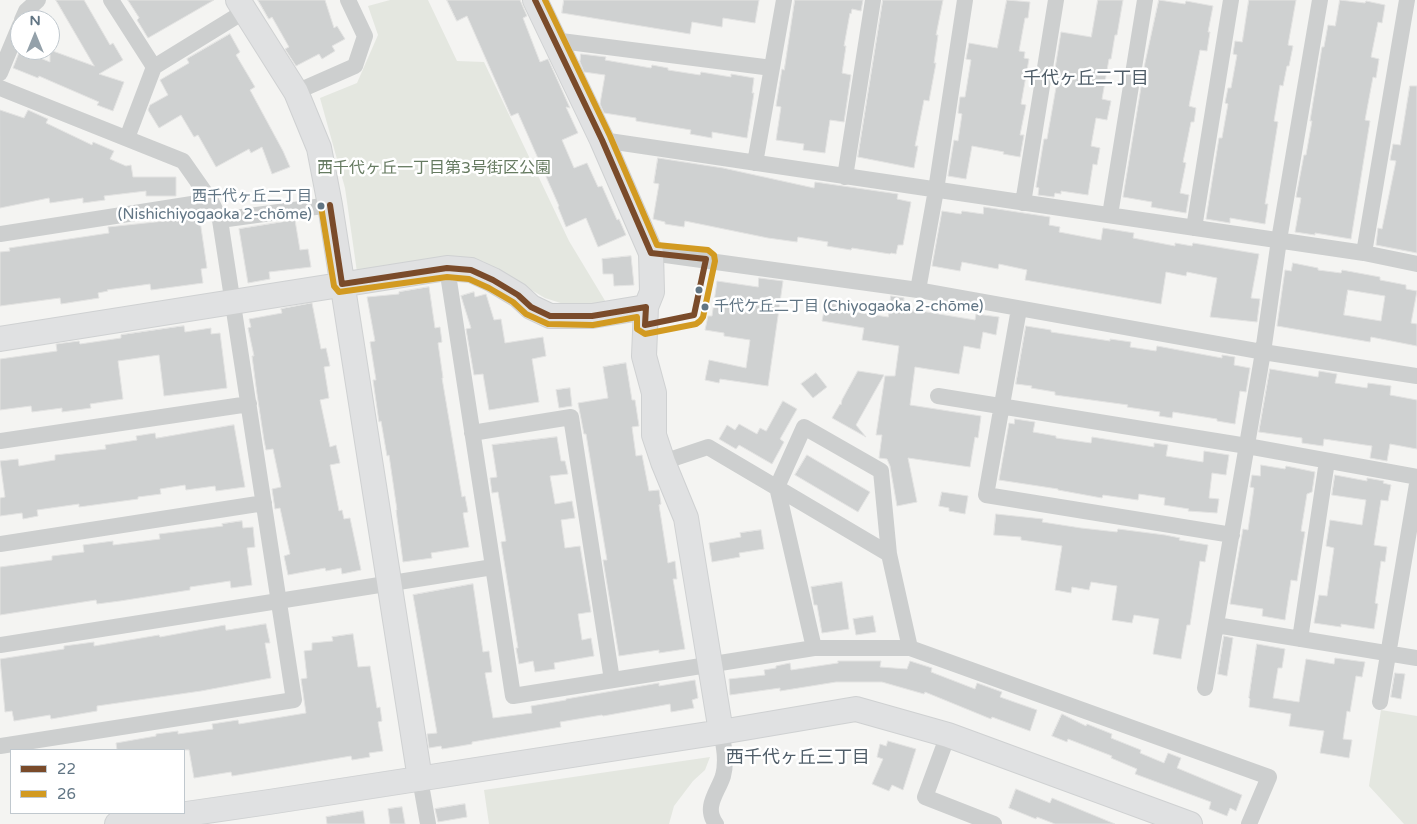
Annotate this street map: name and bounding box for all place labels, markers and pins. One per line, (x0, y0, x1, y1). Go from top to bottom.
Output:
place label: 西千代ヶ丘二丁目 (Nishichiyogaoka 2-chōme) (118, 188, 312, 223)
marker: 西千代ヶ丘二丁目 (Nishichiyogaoka 2-chōme) (316, 201, 326, 211)
unlabelled marker (694, 285, 704, 295)
place label: 千代ケ丘二丁目 (Chiyogaoka 2-chōme) (714, 298, 983, 316)
marker: 千代ケ丘二丁目 (Chiyogaoka 2-chōme) (700, 302, 710, 312)

